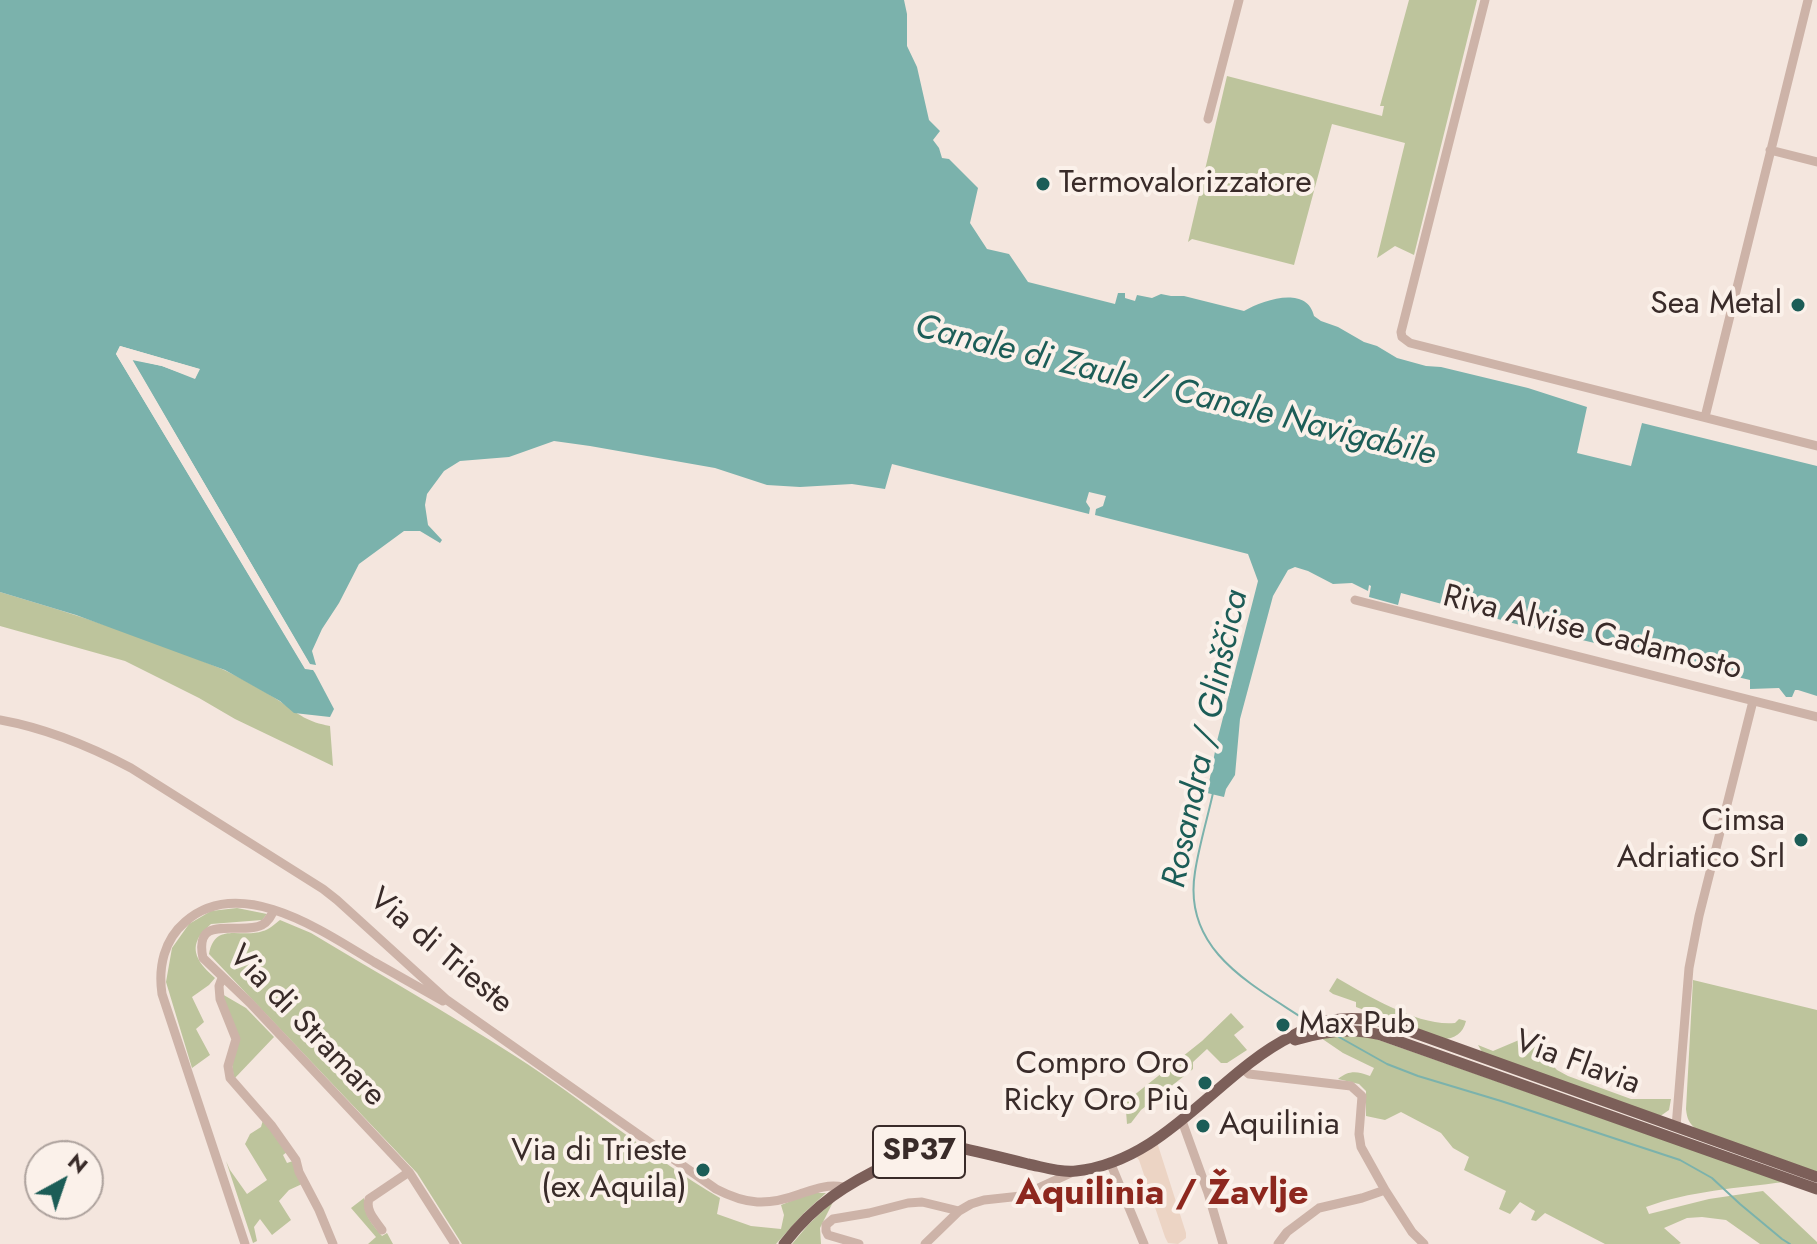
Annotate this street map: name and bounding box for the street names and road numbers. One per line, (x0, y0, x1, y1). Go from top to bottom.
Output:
street label: Riva Alvise Cadamosto (1439, 578, 1745, 690)
street label: Via di Trieste (360, 881, 520, 1023)
street label: Via di Stramare (219, 938, 393, 1116)
street label: Via Flavia (1509, 1024, 1645, 1104)
road number: SP37 (873, 1126, 965, 1178)

